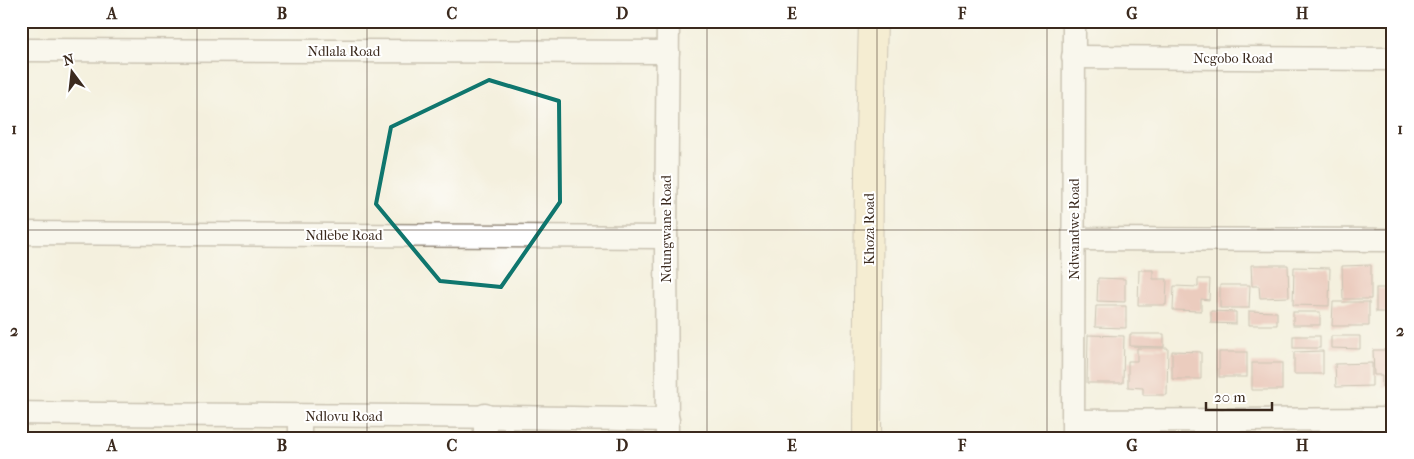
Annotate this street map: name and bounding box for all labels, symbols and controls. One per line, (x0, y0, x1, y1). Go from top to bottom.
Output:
text: A (106, 4, 118, 23)
text: B (277, 4, 287, 23)
text: C (447, 4, 458, 23)
text: D (616, 4, 628, 23)
text: E (787, 4, 797, 23)
text: F (957, 4, 967, 23)
text: G (1126, 4, 1138, 23)
text: H (1296, 4, 1309, 23)
street label: Ndlala Road (308, 43, 381, 60)
north arrow (48, 48, 98, 98)
text: N (61, 50, 76, 70)
street label: Ncgobo Road (1193, 50, 1273, 67)
text: 1 (11, 119, 17, 138)
text: 1 (1397, 119, 1403, 138)
street label: Ndungwane Road (658, 175, 675, 283)
street label: Ndwandwe Road (1066, 178, 1083, 280)
street label: Khoza Road (861, 193, 878, 265)
street label: Ndlebe Road (305, 227, 383, 244)
text: 2 (10, 321, 18, 340)
text: 2 (1396, 321, 1404, 340)
scale bar (1206, 379, 1273, 411)
text: 20 m (1214, 388, 1246, 406)
street label: Ndlovu Road (305, 408, 383, 425)
text: A (106, 436, 118, 455)
text: B (277, 436, 287, 455)
text: C (447, 436, 458, 455)
text: D (616, 436, 628, 455)
text: E (787, 436, 797, 455)
text: F (957, 436, 967, 455)
text: G (1126, 436, 1138, 455)
text: H (1296, 436, 1309, 455)

